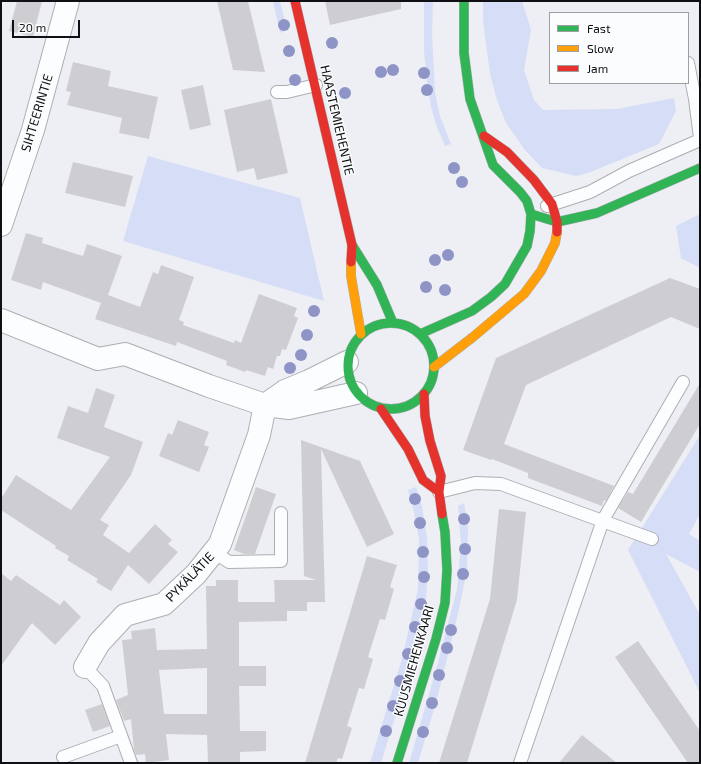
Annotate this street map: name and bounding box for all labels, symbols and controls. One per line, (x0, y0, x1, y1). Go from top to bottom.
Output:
scale bar (14, 12, 82, 38)
legend (549, 12, 689, 84)
text: 20 m (19, 20, 46, 34)
text: Fast (587, 21, 610, 35)
text: Slow (587, 41, 614, 55)
text: Jam (587, 61, 608, 75)
street label: HAASTEMIEHENTIE (317, 63, 357, 177)
street label: SIHTEERINTIE (18, 72, 56, 154)
street label: PYKÄLÄTIE (162, 549, 218, 605)
street label: KUUSMIEHENKAARI (391, 604, 437, 718)

